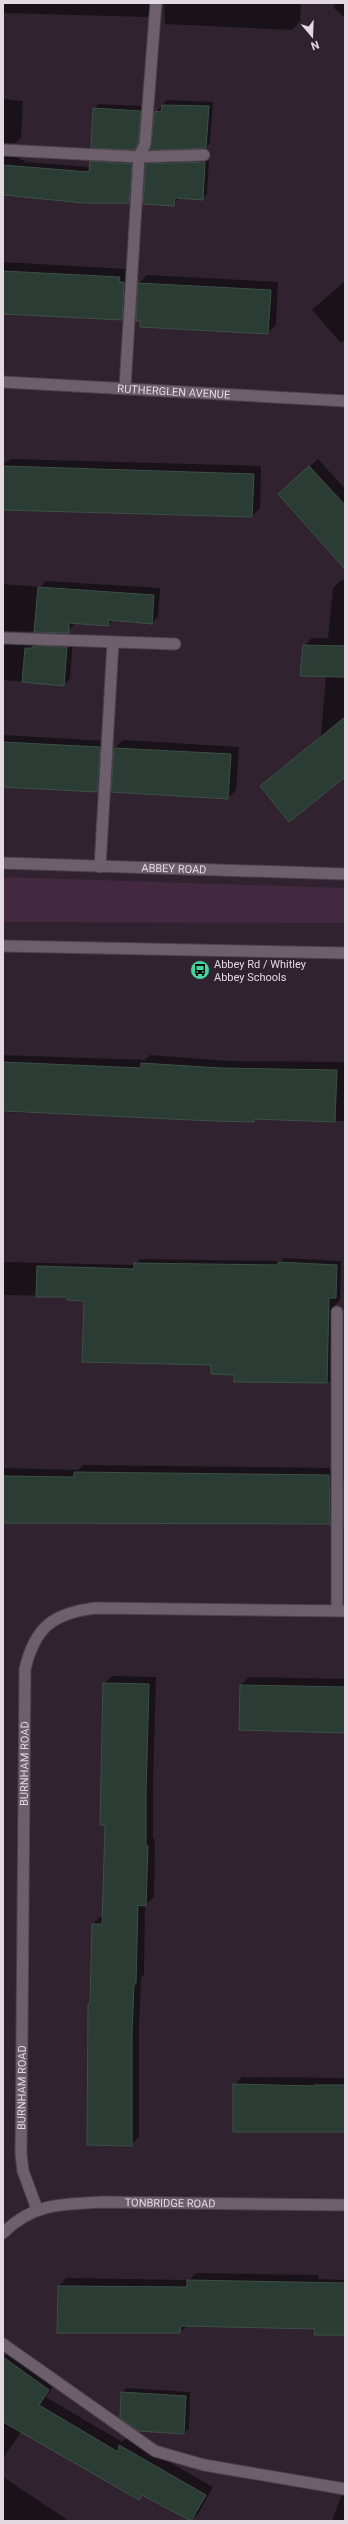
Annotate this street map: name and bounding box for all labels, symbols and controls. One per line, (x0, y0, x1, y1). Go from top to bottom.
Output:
north arrow (292, 16, 332, 56)
text: N (309, 38, 321, 52)
street label: RUTHERGLEN AVENUE (117, 382, 230, 402)
street label: ABBEY ROAD (141, 861, 207, 877)
place label: Abbey Rd / Whitley Abbey Schools (214, 958, 307, 984)
bus stop icon: Abbey Rd / Whitley Abbey Schools (189, 959, 211, 981)
street label: BURNHAM ROAD (18, 1721, 32, 1806)
street label: BURNHAM ROAD (15, 2045, 29, 2130)
street label: TONBRIDGE ROAD (125, 2196, 216, 2210)

